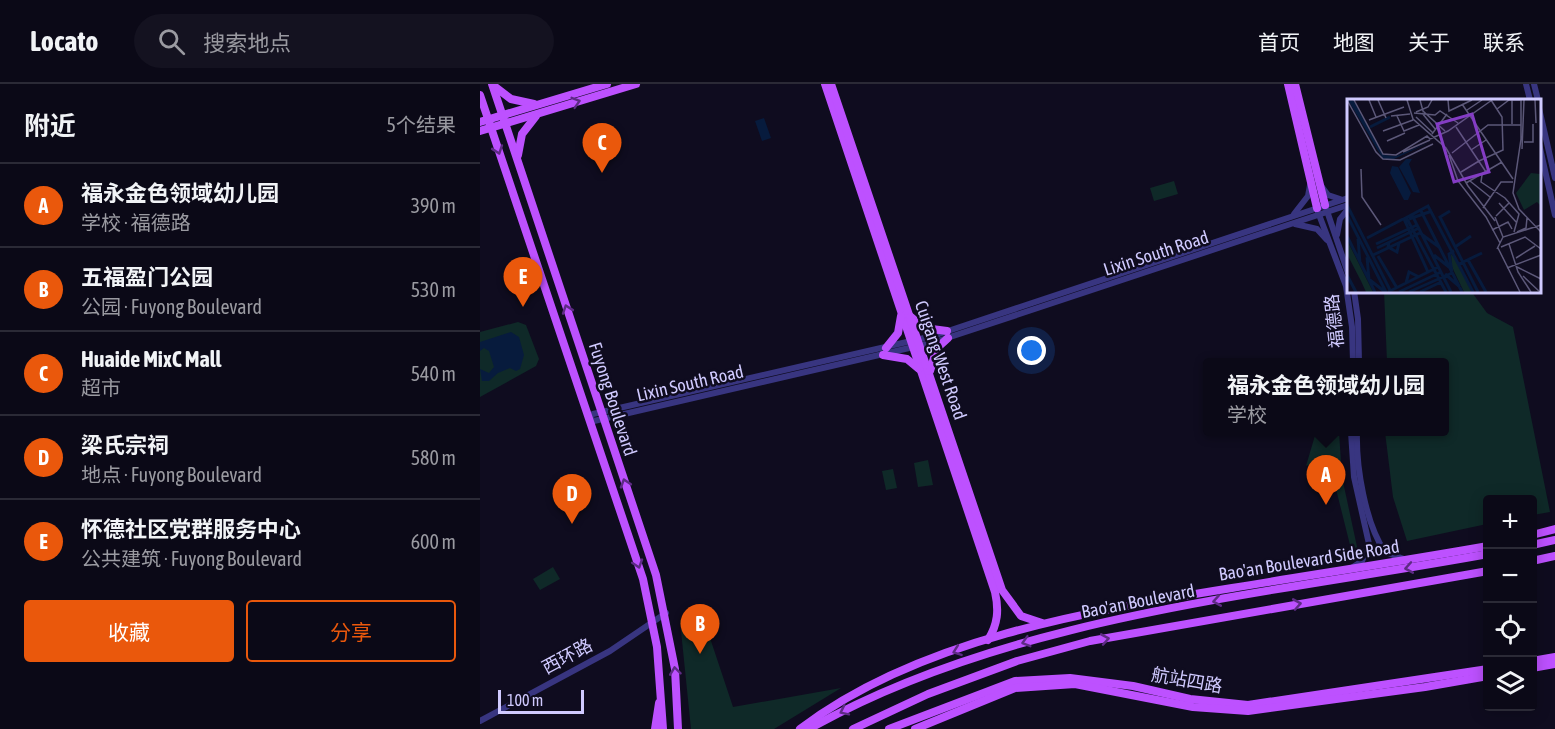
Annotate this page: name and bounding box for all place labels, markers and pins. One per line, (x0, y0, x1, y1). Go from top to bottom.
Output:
pin: C (582, 124, 622, 173)
pin: E (504, 258, 543, 307)
pin: A (1306, 456, 1346, 505)
pin: D (552, 474, 592, 524)
pin: B (680, 604, 720, 654)

